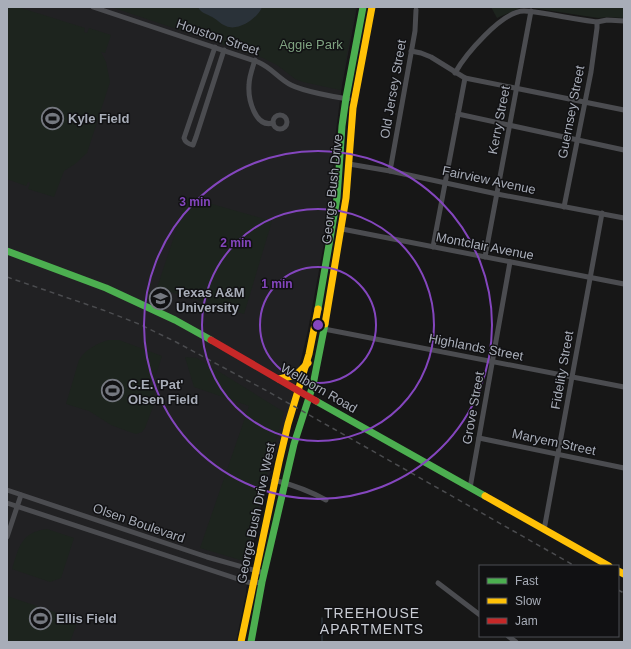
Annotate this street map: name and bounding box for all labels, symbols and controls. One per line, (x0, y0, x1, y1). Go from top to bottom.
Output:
street label: Houston Street (175, 16, 262, 58)
park label: Aggie Park (279, 37, 343, 52)
street label: Old Jersey Street (377, 38, 409, 140)
street label: Guernsey Street (555, 64, 587, 160)
street label: Kerry Street (485, 84, 513, 155)
sports icon: Kyle Field (40, 105, 66, 131)
place label: Kyle Field (68, 111, 129, 126)
street label: George Bush Drive (319, 133, 345, 245)
street label: Fairview Avenue (441, 163, 537, 197)
text: 3 min (179, 195, 211, 209)
street label: Montclair Avenue (435, 229, 535, 263)
text: 2 min (220, 236, 252, 250)
text: 1 min (261, 277, 293, 291)
place label: Texas A&M University (176, 285, 245, 315)
school or university icon: Texas A&M University (148, 286, 174, 312)
centre of rings (311, 318, 325, 332)
street label: Fidelity Street (548, 329, 576, 410)
street label: Highlands Street (427, 330, 525, 364)
street label: Wellborn Road (278, 360, 360, 416)
street label: Grove Street (459, 370, 487, 446)
place label: C.E. 'Pat' Olsen Field (128, 377, 198, 407)
sports icon: C.E. 'Pat' Olsen Field (99, 378, 125, 404)
street label: Maryem Street (511, 426, 598, 458)
street label: George Bush Drive West (234, 441, 278, 585)
street label: Olsen Boulevard (91, 500, 187, 546)
legend (479, 565, 619, 637)
text: Fast (515, 574, 539, 588)
text: Slow (515, 594, 541, 608)
sports icon: Ellis Field (27, 605, 53, 631)
district label: TREEHOUSE APARTMENTS (320, 605, 424, 637)
place label: Ellis Field (56, 611, 117, 626)
text: Jam (515, 614, 538, 628)

